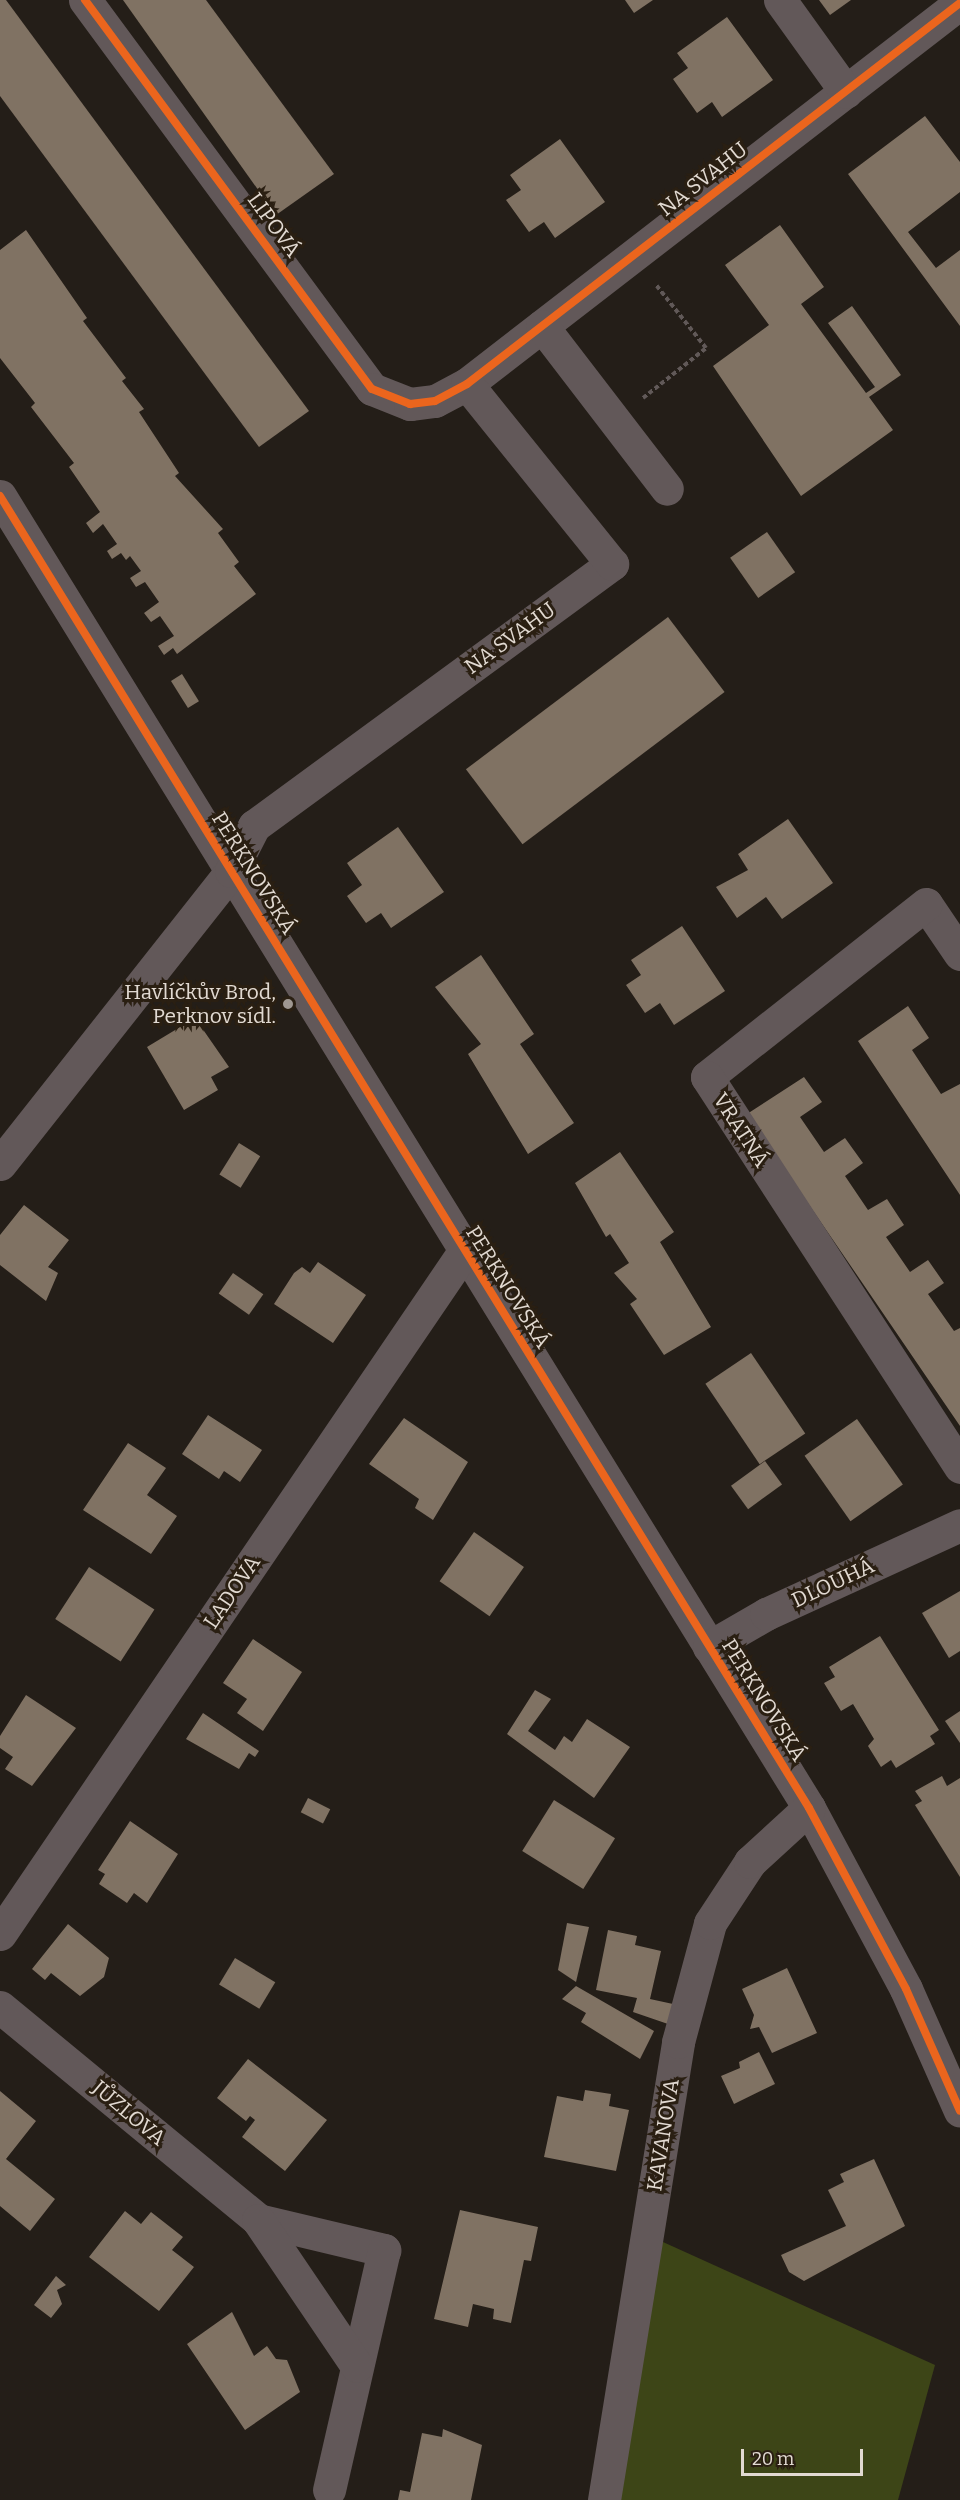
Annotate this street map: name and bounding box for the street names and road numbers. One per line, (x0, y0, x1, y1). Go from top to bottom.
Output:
street label: NA SVAHU (654, 137, 752, 221)
street label: LIPOVÁ (242, 188, 306, 262)
street label: NA SVAHU (460, 597, 560, 679)
street label: PERKNOVSKÁ (206, 807, 302, 939)
street label: VRATNÁ (708, 1088, 774, 1172)
street label: PERKNOVSKÁ (460, 1221, 556, 1353)
street label: LADOVA (198, 1551, 266, 1633)
street label: DLOUHÁ (788, 1553, 878, 1613)
street label: PERKNOVSKÁ (716, 1634, 812, 1766)
street label: JŮZLOVA (87, 2075, 171, 2151)
street label: KAVANOVA (642, 2077, 684, 2193)

